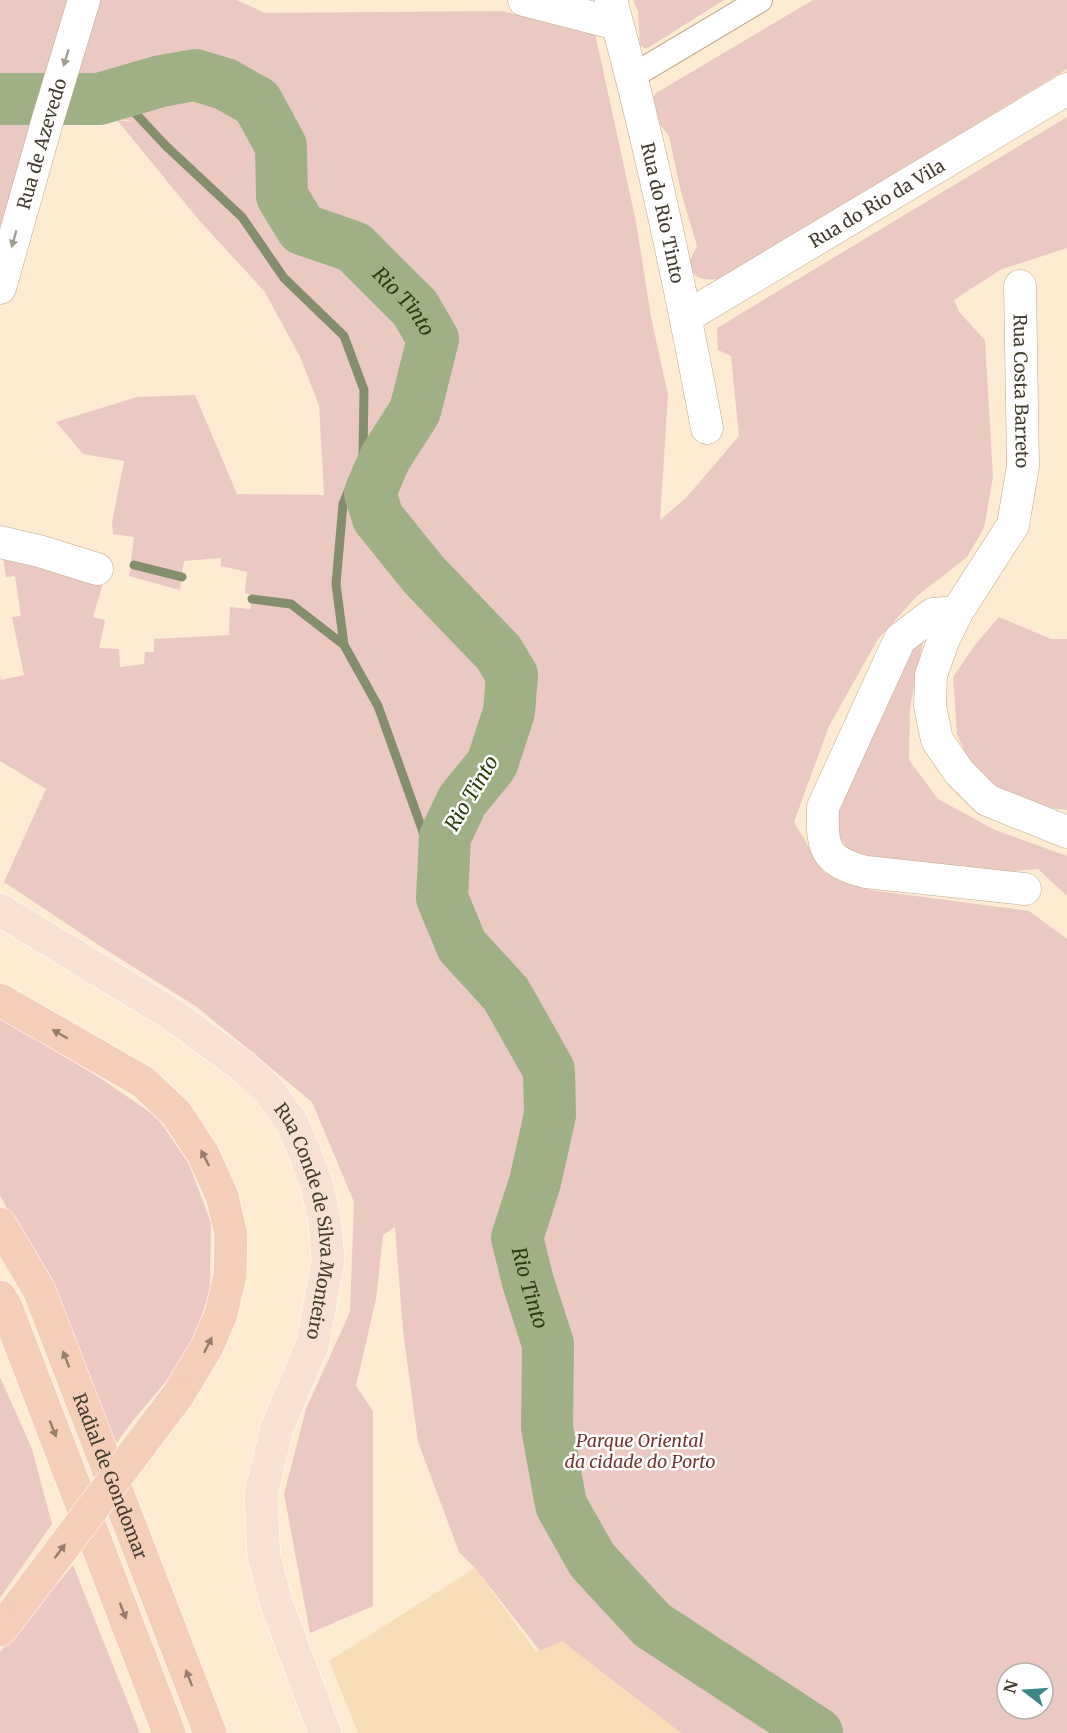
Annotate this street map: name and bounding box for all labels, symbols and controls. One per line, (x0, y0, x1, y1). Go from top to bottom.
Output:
one-way arrow (61, 49, 70, 67)
street label: Rua de Azevedo (11, 75, 71, 212)
street label: Rua do Rio Tinto (636, 140, 690, 285)
street label: Rua do Rio da Vila (804, 153, 949, 252)
one-way arrow (9, 230, 18, 248)
water label: Rio Tinto (368, 261, 441, 340)
street label: Rua Costa Barreto (1009, 314, 1035, 468)
water label: Rio Tinto (439, 751, 503, 835)
one-way arrow (51, 1029, 68, 1039)
street label: Rua Conde de Silva Monteiro (270, 1098, 340, 1342)
one-way arrow (200, 1150, 209, 1167)
water label: Rio Tinto (507, 1244, 555, 1331)
one-way arrow (203, 1336, 212, 1353)
one-way arrow (61, 1350, 70, 1368)
street label: Radial de Gondomar (68, 1390, 153, 1562)
one-way arrow (49, 1420, 58, 1438)
park label: Parque Oriental da cidade do Porto (565, 1429, 715, 1473)
one-way arrow (54, 1543, 66, 1559)
one-way arrow (119, 1602, 128, 1620)
north arrow (995, 1661, 1055, 1721)
one-way arrow (184, 1669, 194, 1687)
text: N (999, 1677, 1022, 1696)

